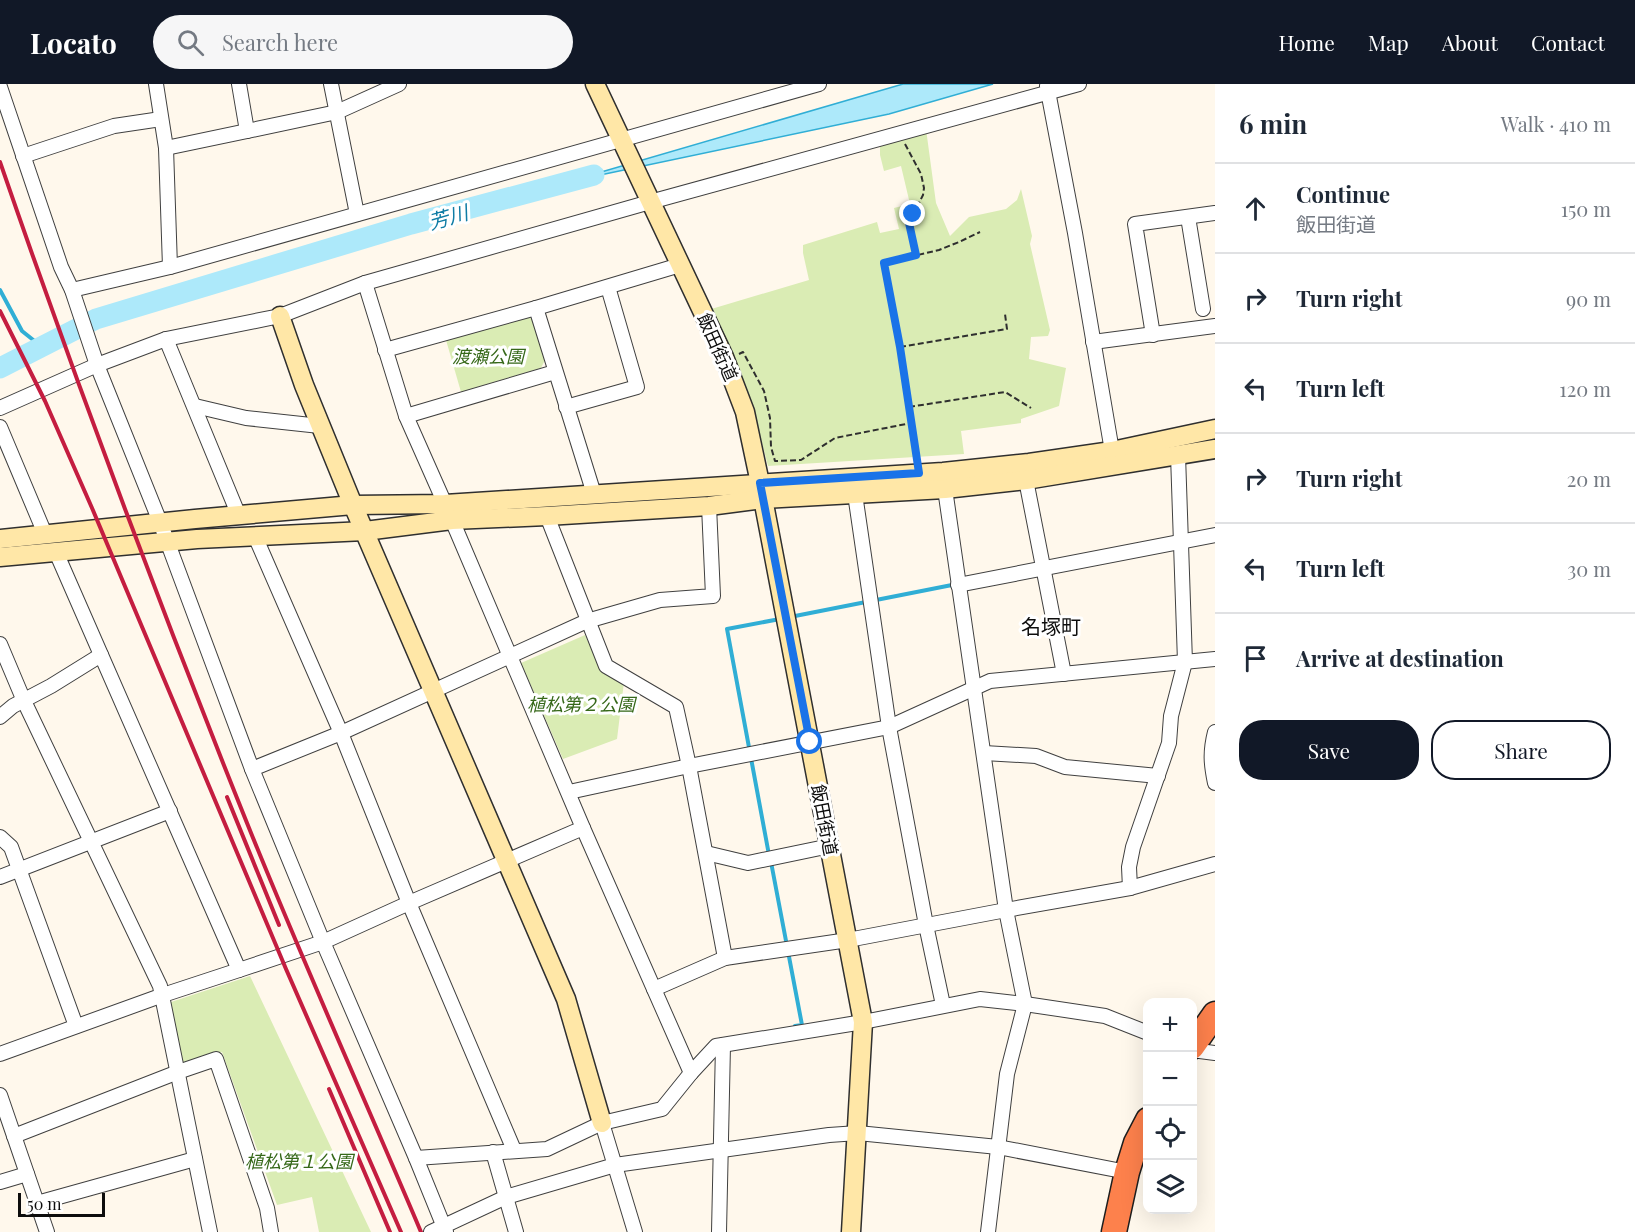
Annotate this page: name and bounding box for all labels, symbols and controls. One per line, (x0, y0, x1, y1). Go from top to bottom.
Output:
search box (153, 15, 573, 69)
text: Locato (30, 24, 117, 61)
icon: search (174, 26, 207, 59)
text: Search here (222, 27, 338, 57)
text: Home (1279, 28, 1335, 56)
text: Map (1368, 28, 1409, 56)
text: About (1442, 28, 1498, 56)
text: Contact (1531, 28, 1605, 56)
text: 6 min (1239, 106, 1307, 141)
text: Walk · 410 m (1501, 110, 1611, 137)
text: Continue (1296, 179, 1390, 209)
icon: ahead (1239, 192, 1272, 225)
text: 150 m (1561, 195, 1611, 222)
water label: 芳川 (425, 197, 473, 234)
route end (899, 200, 925, 226)
text: 飯田街道 (1296, 210, 1376, 237)
icon: right (1239, 282, 1272, 315)
text: Turn right (1296, 283, 1402, 313)
text: 90 m (1566, 285, 1611, 312)
street label: 飯田街道 (692, 309, 744, 385)
park label: 渡瀬公園 (452, 344, 527, 368)
icon: left (1239, 372, 1272, 405)
text: Turn left (1296, 373, 1385, 403)
text: 120 m (1559, 375, 1611, 402)
icon: right (1239, 462, 1272, 495)
text: Turn right (1296, 463, 1402, 493)
text: 20 m (1567, 465, 1611, 492)
icon: left (1239, 552, 1272, 585)
text: Turn left (1296, 553, 1385, 583)
text: 30 m (1567, 555, 1611, 582)
district label: 名塚町 (1021, 612, 1081, 639)
icon: arrive (1239, 642, 1272, 675)
text: Arrive at destination (1296, 643, 1504, 673)
park label: 植松第２公園 (527, 692, 638, 716)
button: Save (1239, 720, 1419, 780)
button: Share (1431, 720, 1611, 780)
route start (796, 728, 822, 754)
street label: 飯田街道 (806, 782, 844, 858)
map controls (1143, 998, 1197, 1214)
button: + (1143, 998, 1197, 1052)
button: − (1143, 1052, 1197, 1106)
button: locate (1143, 1106, 1197, 1160)
park label: 植松第１公園 (245, 1149, 356, 1173)
button: layers (1143, 1160, 1197, 1214)
scale bar (18, 1190, 105, 1218)
text: 50 m (27, 1193, 61, 1214)

